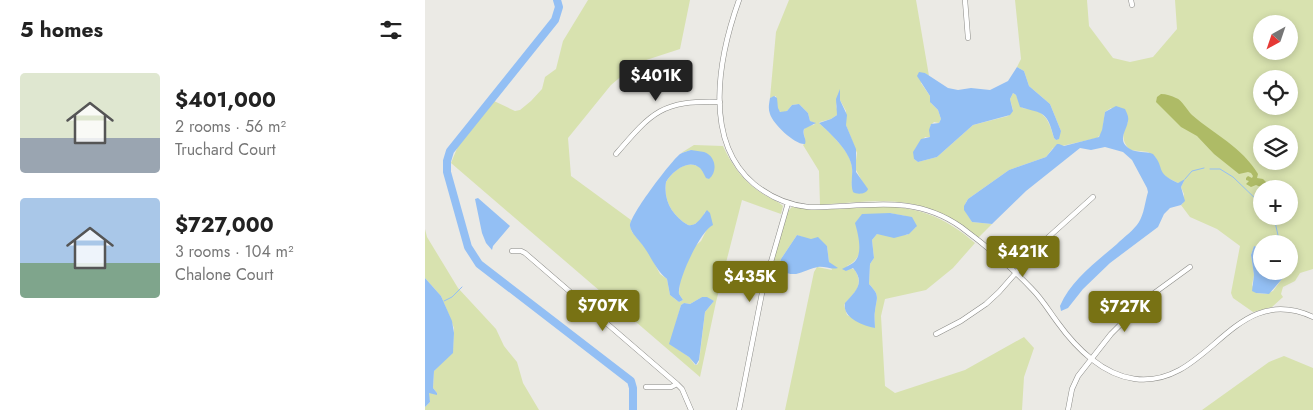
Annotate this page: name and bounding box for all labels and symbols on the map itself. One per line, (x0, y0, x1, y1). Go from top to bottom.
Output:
north arrow (1253, 15, 1297, 60)
pin: $401K (621, 59, 691, 102)
pin: $421K (988, 236, 1058, 278)
pin: $435K (715, 260, 785, 303)
pin: $707K (568, 290, 638, 332)
pin: $727K (1090, 290, 1160, 333)

